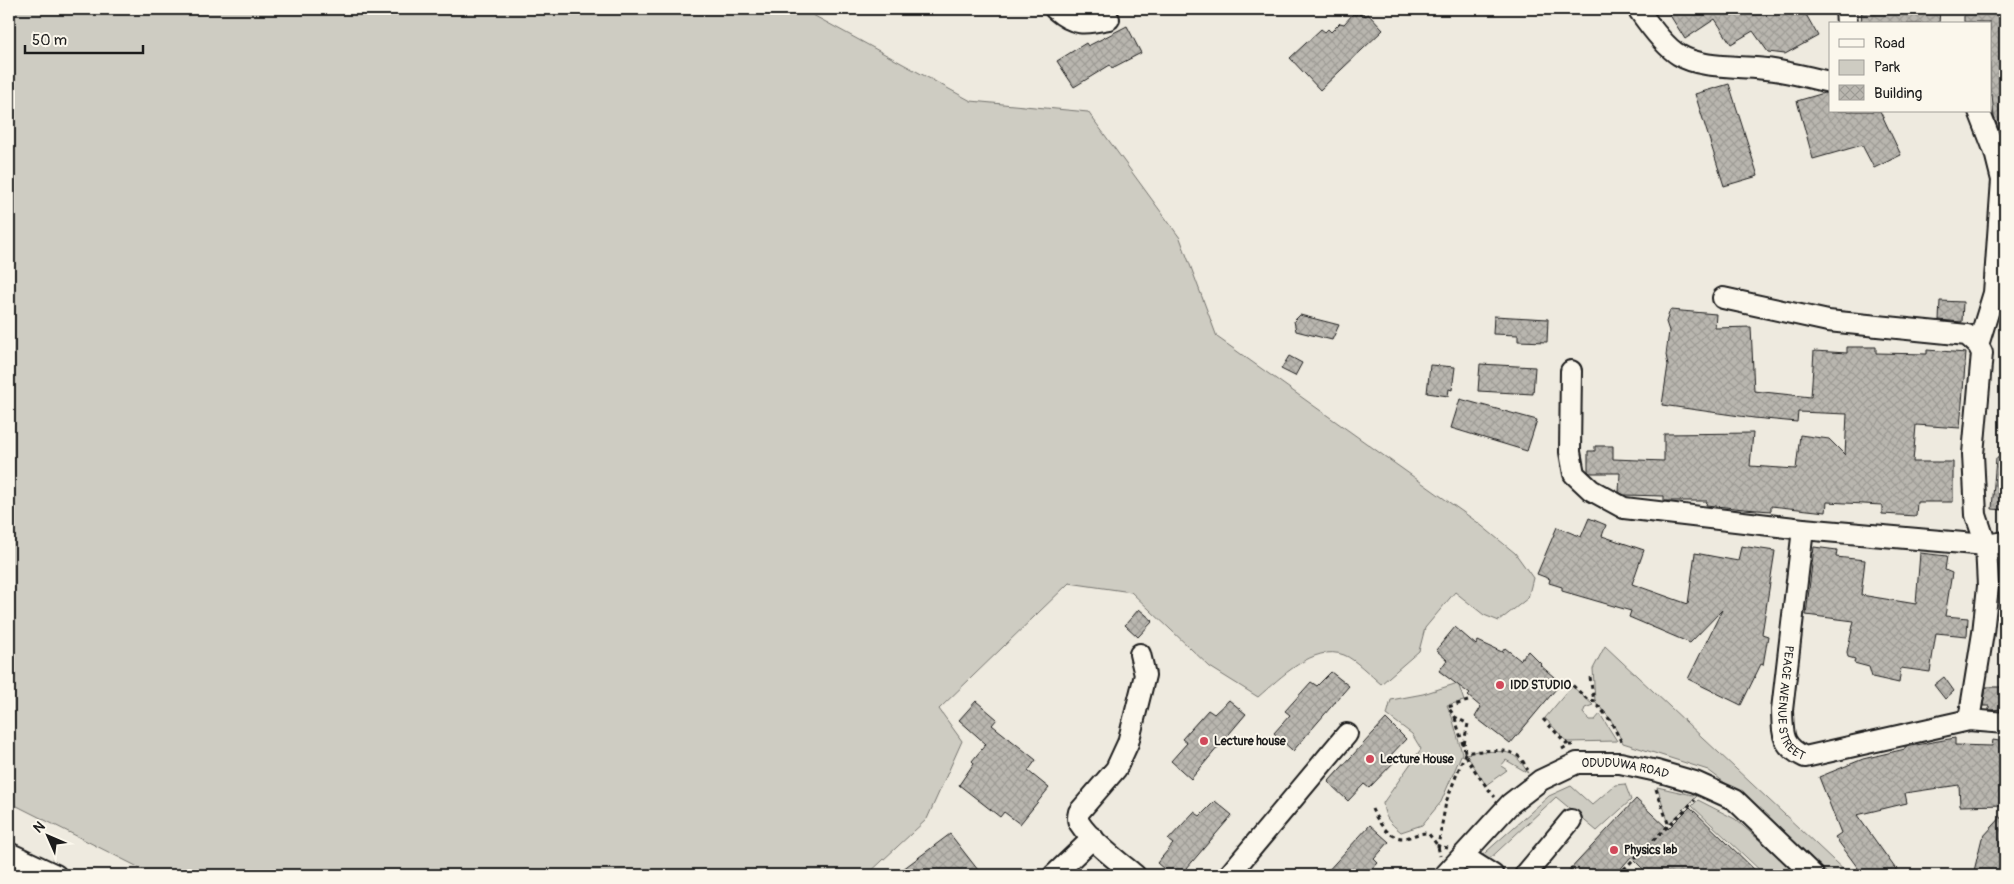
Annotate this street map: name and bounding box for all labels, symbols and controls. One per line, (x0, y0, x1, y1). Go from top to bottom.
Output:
scale bar (25, 22, 142, 54)
legend (1829, 22, 1992, 112)
text: 50 m (32, 31, 67, 50)
text: Road (1874, 34, 1905, 53)
text: Park (1874, 58, 1901, 77)
text: Building (1874, 84, 1922, 103)
street label: PEACE AVENUE STREET (1775, 645, 1808, 764)
place label: IDD STUDIO (1510, 678, 1572, 693)
marker: IDD STUDIO (1494, 679, 1506, 691)
place label: Lecture house (1214, 734, 1287, 749)
marker: Lecture house (1198, 735, 1210, 747)
place label: Lecture House (1380, 752, 1455, 767)
marker: Lecture House (1364, 753, 1376, 765)
street label: ODUDUWA ROAD (1582, 756, 1671, 782)
north arrow (22, 812, 72, 862)
text: N (30, 818, 49, 837)
place label: Physics lab (1624, 843, 1677, 858)
marker: Physics lab (1608, 844, 1620, 856)

